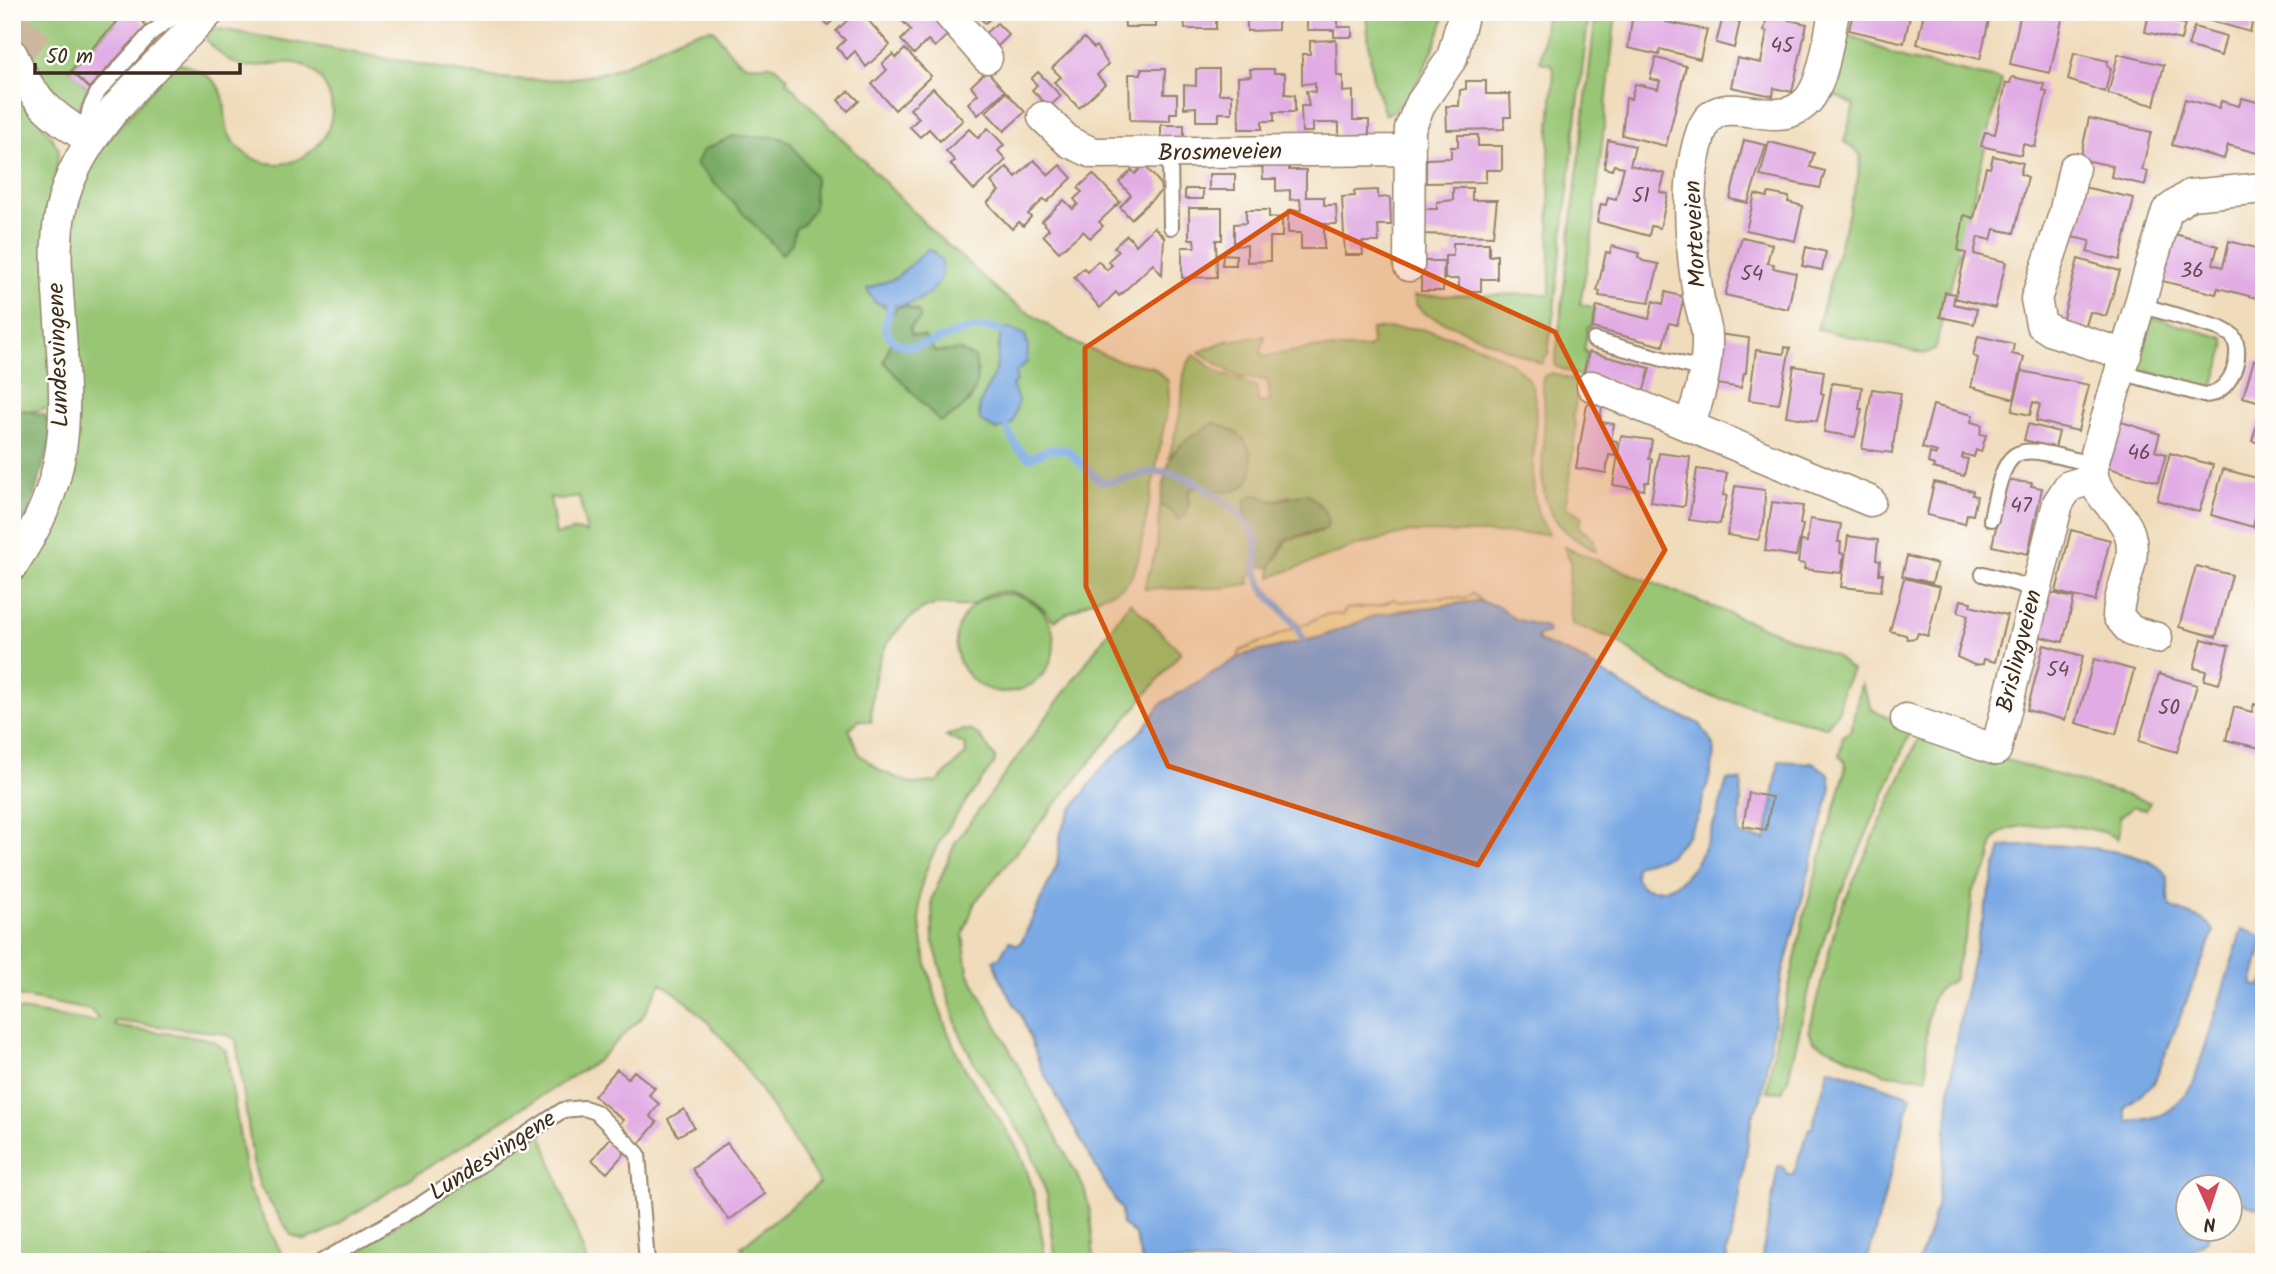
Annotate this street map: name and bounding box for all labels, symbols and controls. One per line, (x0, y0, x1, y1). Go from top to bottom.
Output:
house number: 45 (1771, 30, 1795, 63)
scale bar (35, 32, 240, 76)
text: 50 m (46, 41, 93, 74)
street label: Brosmeveien (1157, 132, 1283, 174)
street label: Morteveien (1674, 179, 1718, 289)
house number: 51 (1632, 180, 1650, 213)
house number: 36 (2180, 255, 2204, 288)
house number: 54 (1741, 258, 1763, 291)
street label: Lundesvingene (37, 282, 81, 428)
house number: 46 (2127, 437, 2151, 470)
house number: 47 (2010, 490, 2033, 523)
street label: Brislingveien (1986, 586, 2054, 716)
house number: 54 (2047, 654, 2069, 687)
house number: 50 (2158, 692, 2180, 725)
street label: Lundesvingene (422, 1100, 565, 1212)
north arrow (2174, 1172, 2244, 1242)
text: N (2203, 1208, 2217, 1238)

